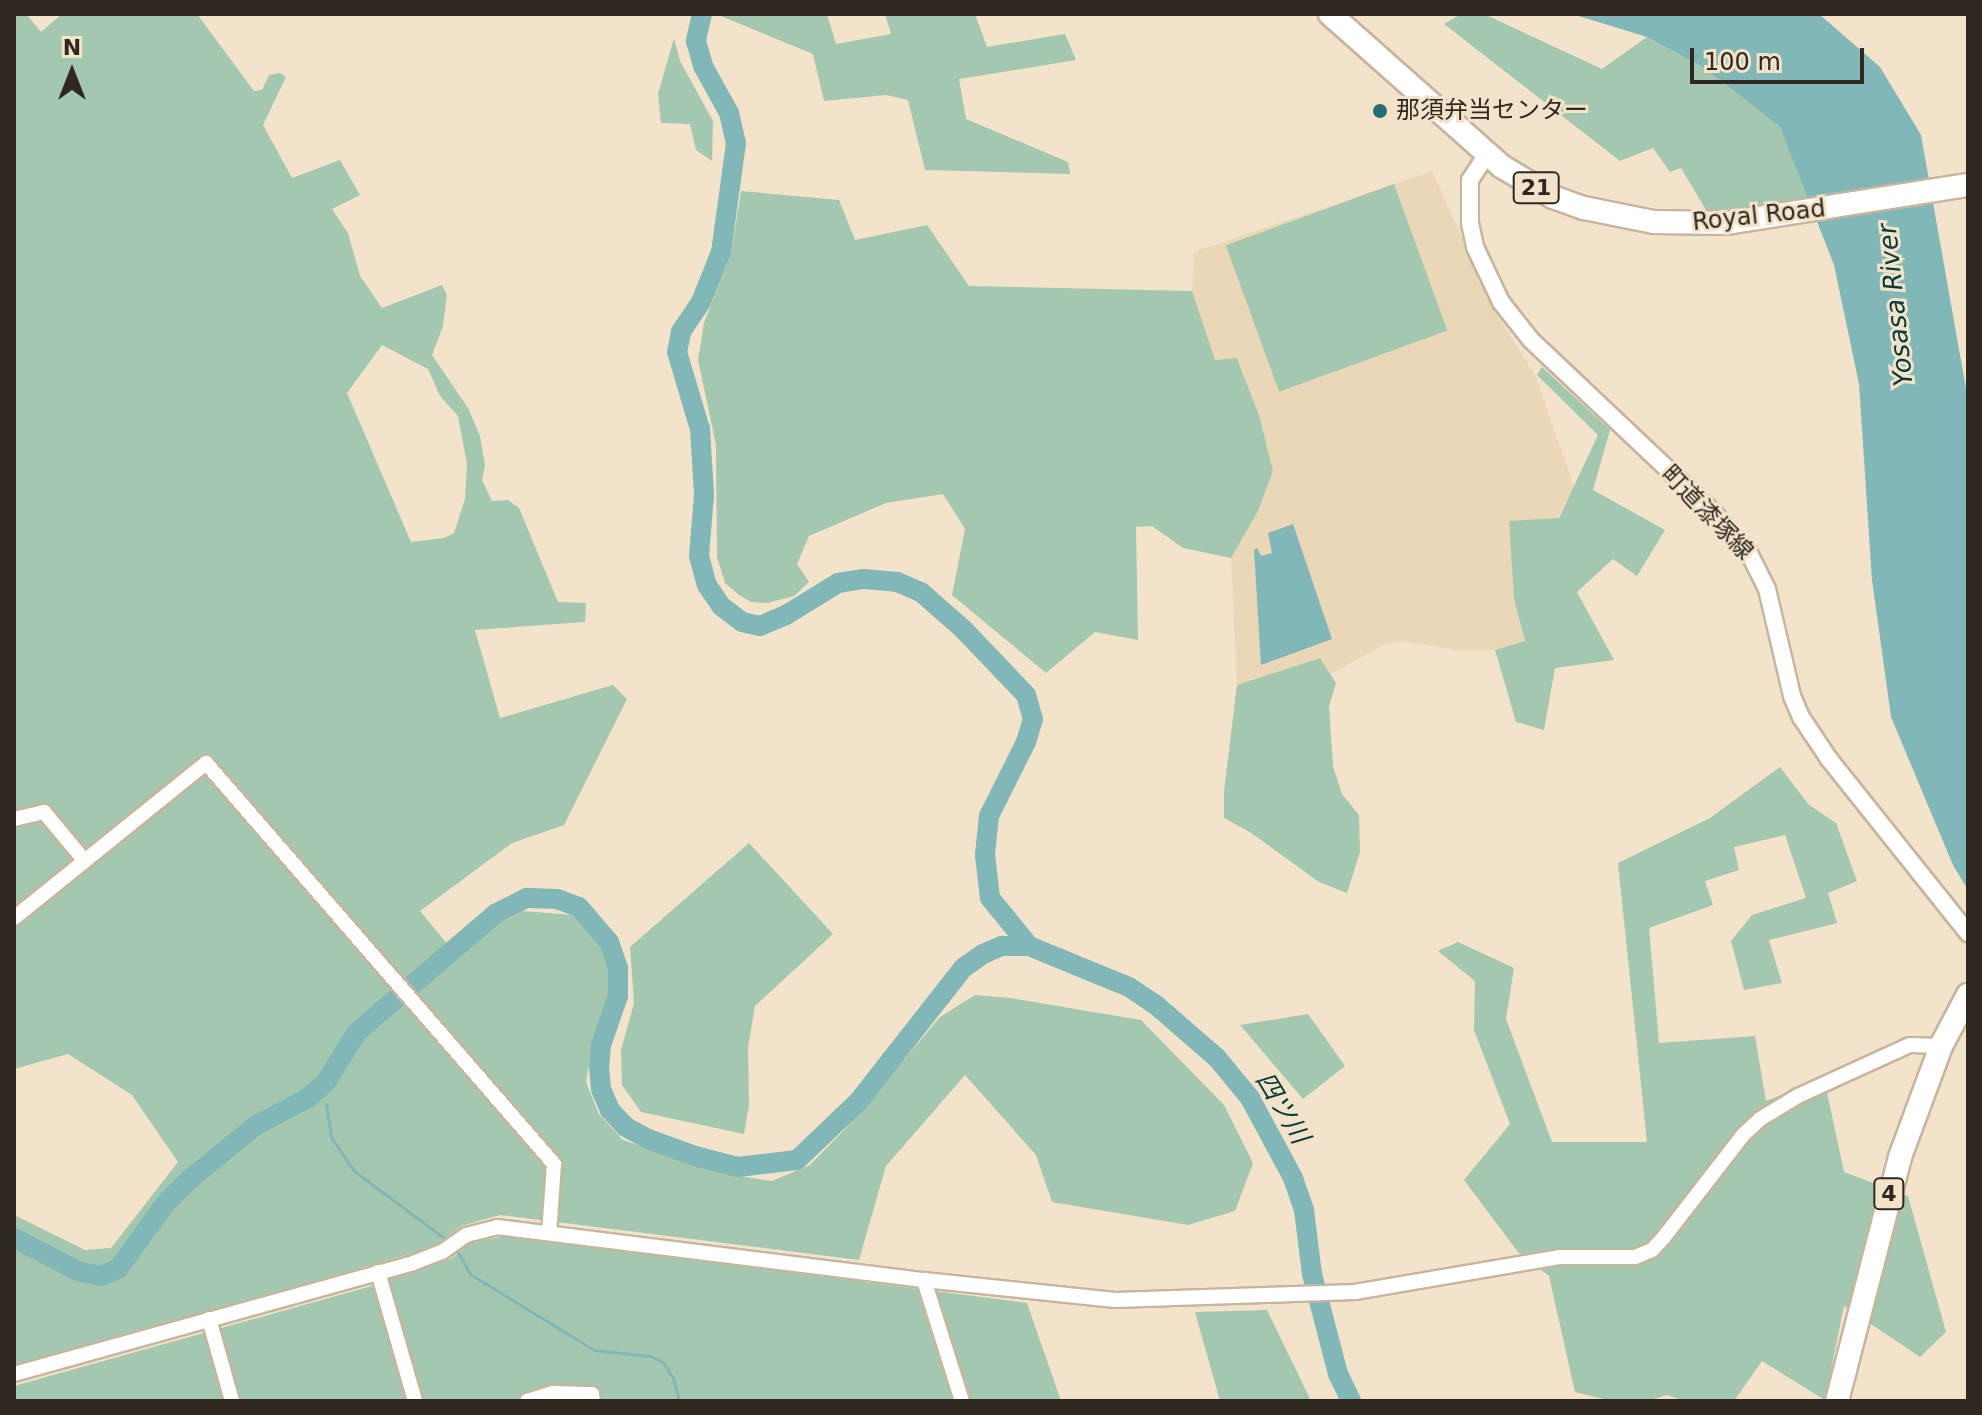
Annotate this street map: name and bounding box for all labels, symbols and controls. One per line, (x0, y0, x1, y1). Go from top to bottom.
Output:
north arrow (32, 32, 112, 112)
scale bar (1694, 32, 1868, 82)
text: N (63, 35, 81, 60)
text: 100 m (1704, 48, 1781, 76)
place label: 那須弁当センター (1396, 97, 1588, 125)
marker: 那須弁当センター (1371, 102, 1389, 120)
road number: 21 (1512, 170, 1560, 206)
street label: Royal Road (1691, 195, 1827, 237)
water label: Yosasa River (1872, 222, 1920, 388)
street label: 町道漆塚線 (1655, 460, 1759, 566)
water label: 四ツ川 (1249, 1067, 1315, 1149)
road number: 4 (1873, 1176, 1905, 1212)

